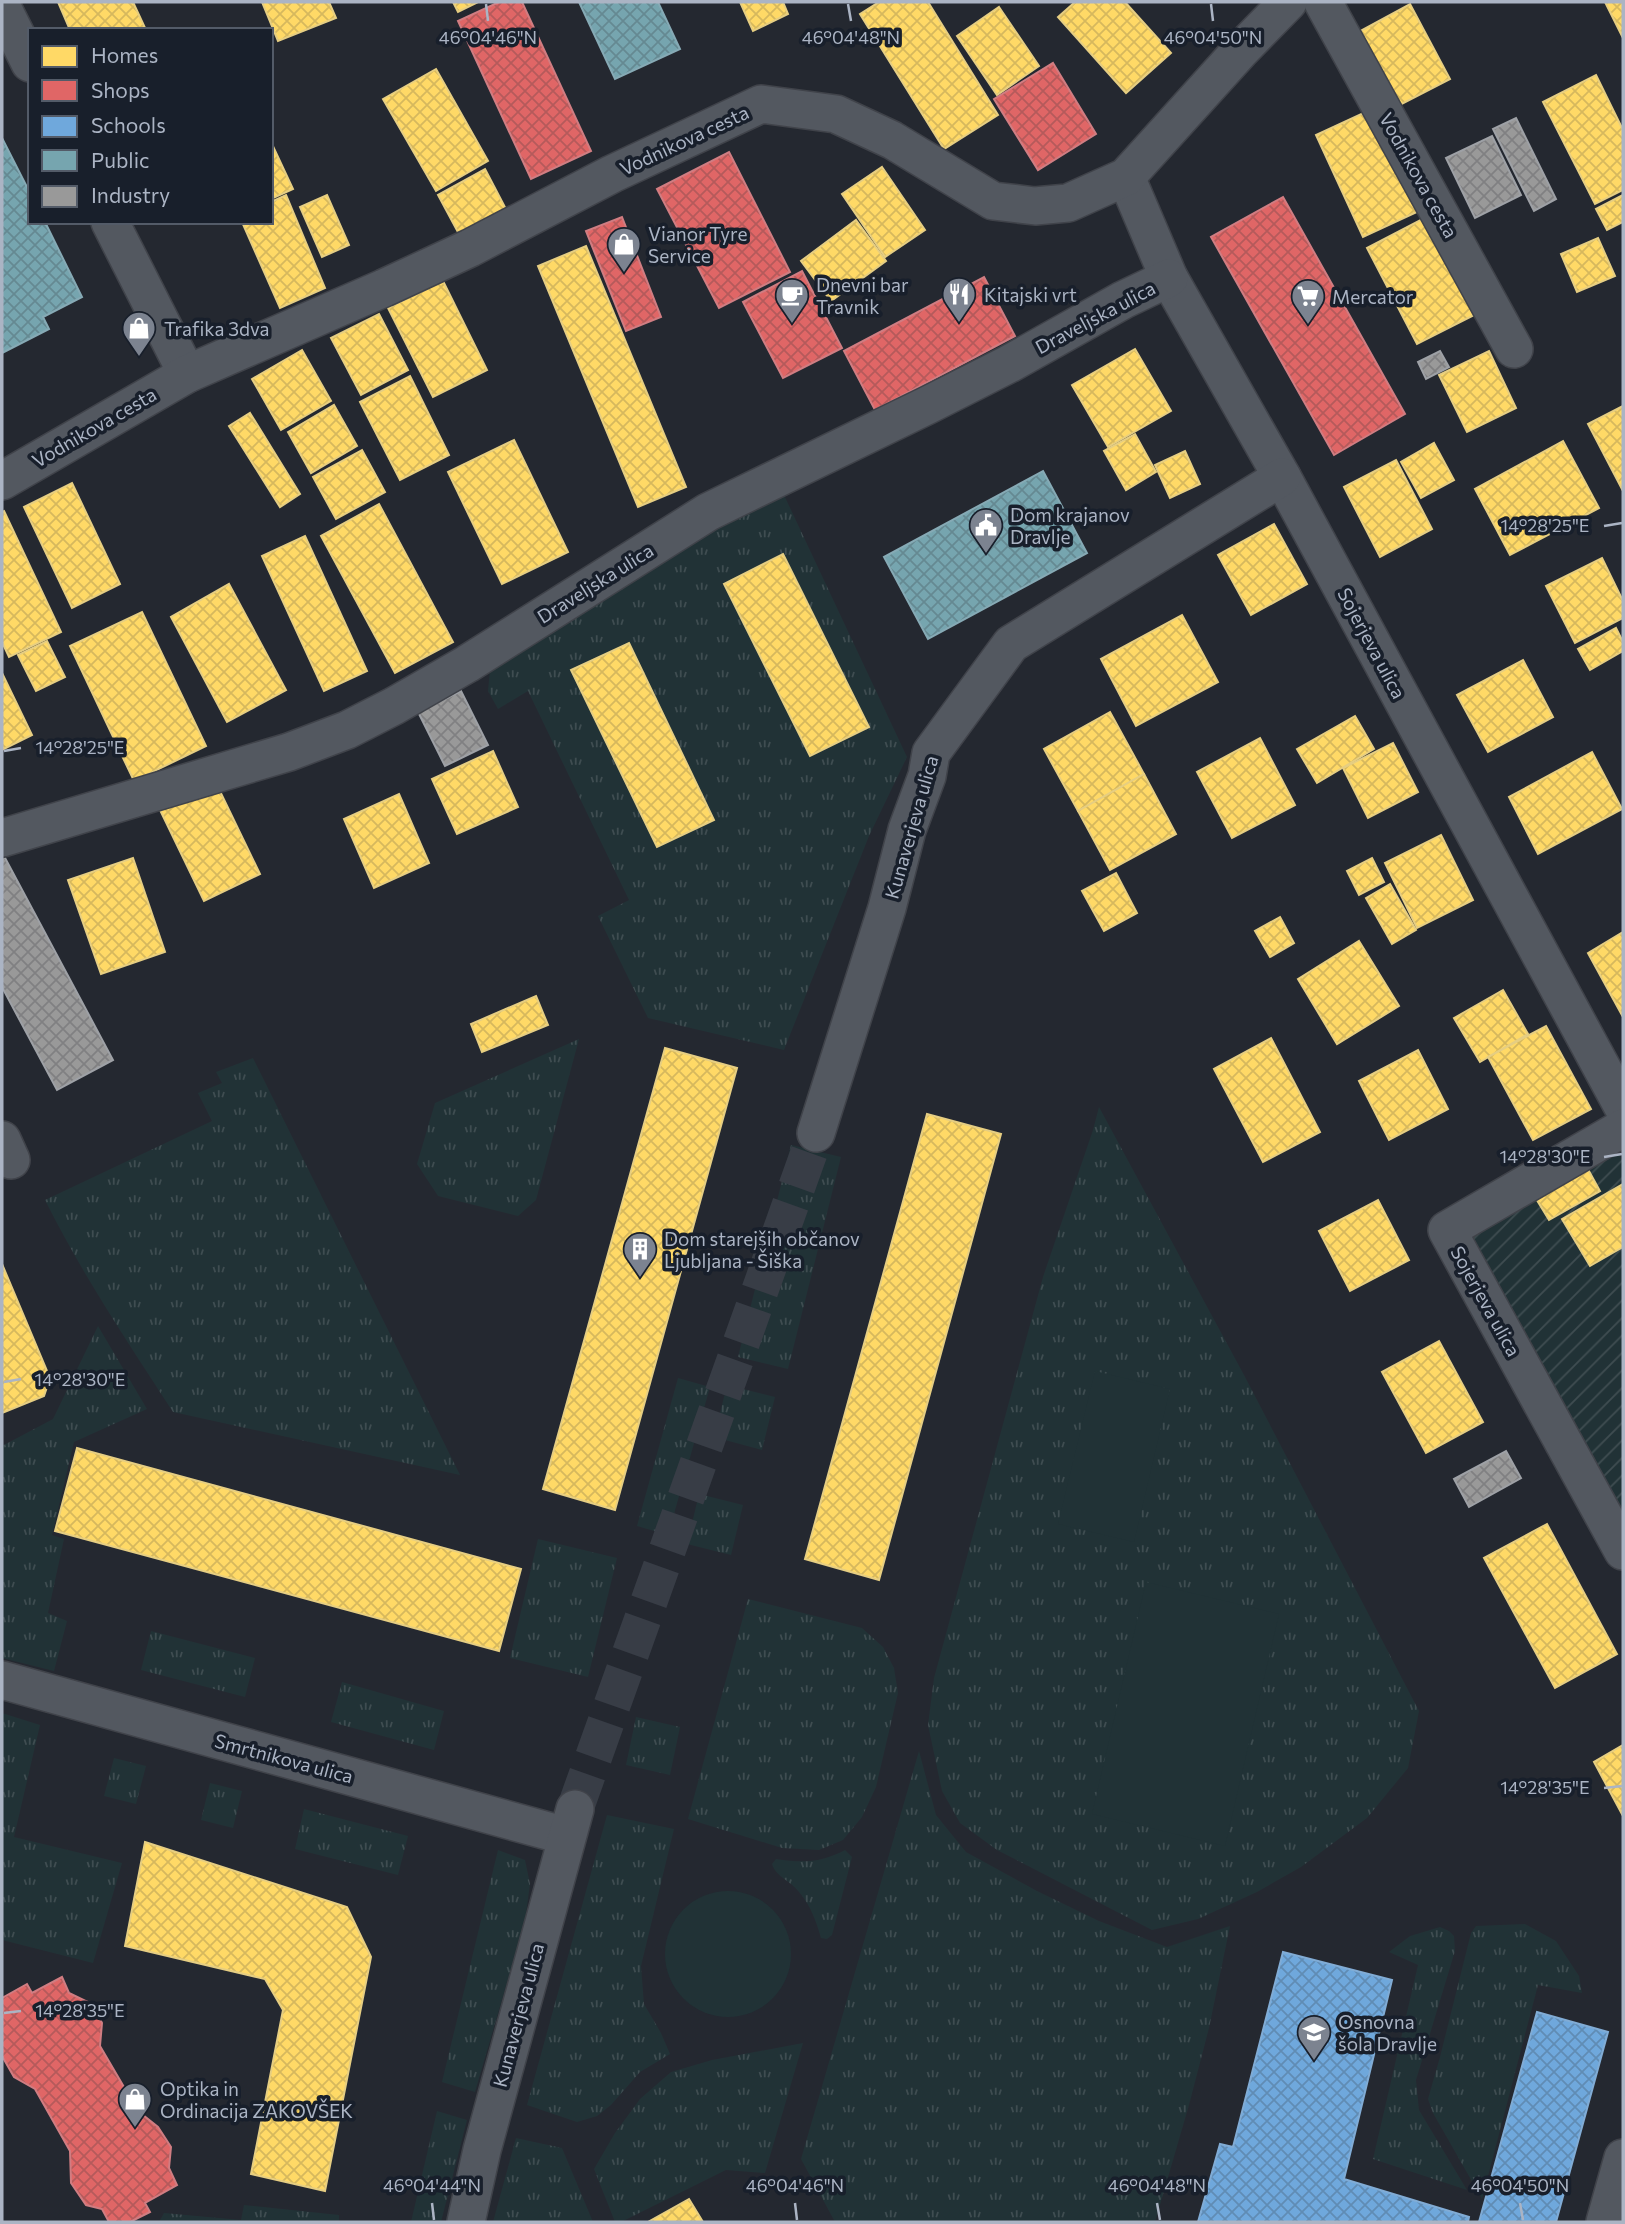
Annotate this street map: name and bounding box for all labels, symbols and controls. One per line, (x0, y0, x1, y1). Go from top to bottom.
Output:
text: 46°04'46"N (439, 26, 537, 48)
text: 46°04'48"N (802, 26, 900, 48)
text: 46°04'50"N (1164, 26, 1262, 48)
legend (28, 28, 273, 224)
text: Homes (91, 42, 158, 67)
text: Shops (91, 77, 150, 102)
street label: Vodnikova cesta (616, 100, 752, 180)
street label: Vodnikova cesta (1375, 108, 1463, 242)
text: Schools (91, 112, 166, 137)
text: Public (91, 147, 149, 172)
text: Industry (91, 182, 170, 207)
place label: Vianor Tyre Service (648, 222, 747, 267)
shop icon: Vianor Tyre Service (605, 225, 643, 274)
place label: Dnevni bar Travnik (816, 273, 909, 318)
restaurant icon: Kitajski vrt (940, 275, 978, 324)
cafe icon: Dnevni bar Travnik (773, 276, 811, 325)
street label: Draveljska ulica (1031, 276, 1159, 358)
supermarket icon: Mercator (1289, 277, 1327, 326)
place label: Kitajski vrt (984, 283, 1077, 306)
place label: Mercator (1332, 285, 1414, 308)
shop icon: Trafika 3dva (120, 309, 158, 358)
place label: Trafika 3dva (164, 317, 270, 340)
street label: Vodnikova cesta (28, 382, 160, 472)
place label: Dom krajanov Dravlje (1010, 503, 1130, 548)
public building icon: Dom krajanov Dravlje (967, 506, 1005, 555)
text: 14°28'25"E (1500, 514, 1590, 536)
street label: Draveljska ulica (533, 538, 657, 628)
street label: Sojerjeva ulica (1333, 584, 1411, 702)
text: 14°28'25"E (35, 736, 125, 758)
street label: Kunaverjeva ulica (880, 753, 942, 901)
text: 14°28'30"E (1500, 1145, 1590, 1167)
place label: Dom starejših občanov Ljubljana - Šiška (664, 1227, 860, 1272)
building icon: Dom starejših občanov Ljubljana - Šiška (621, 1230, 659, 1279)
street label: Sojerjeva ulica (1446, 1242, 1526, 1360)
text: 14°28'30"E (35, 1368, 125, 1390)
street label: Smrtnikova ulica (212, 1728, 356, 1788)
text: 14°28'35"E (1500, 1776, 1590, 1798)
street label: Kunaverjeva ulica (488, 1940, 548, 2090)
text: 14°28'35"E (35, 1999, 125, 2021)
place label: Osnovna šola Dravlje (1338, 2010, 1437, 2055)
school or university icon: Osnovna šola Dravlje (1295, 2013, 1333, 2062)
place label: Optika in Ordinacija ZAKOVŠEK (160, 2077, 353, 2122)
shop icon: Optika in Ordinacija ZAKOVŠEK (116, 2080, 154, 2129)
text: 46°04'44"N (383, 2174, 481, 2196)
text: 46°04'46"N (746, 2174, 844, 2196)
text: 46°04'48"N (1108, 2174, 1206, 2196)
text: 46°04'50"N (1471, 2174, 1569, 2196)

